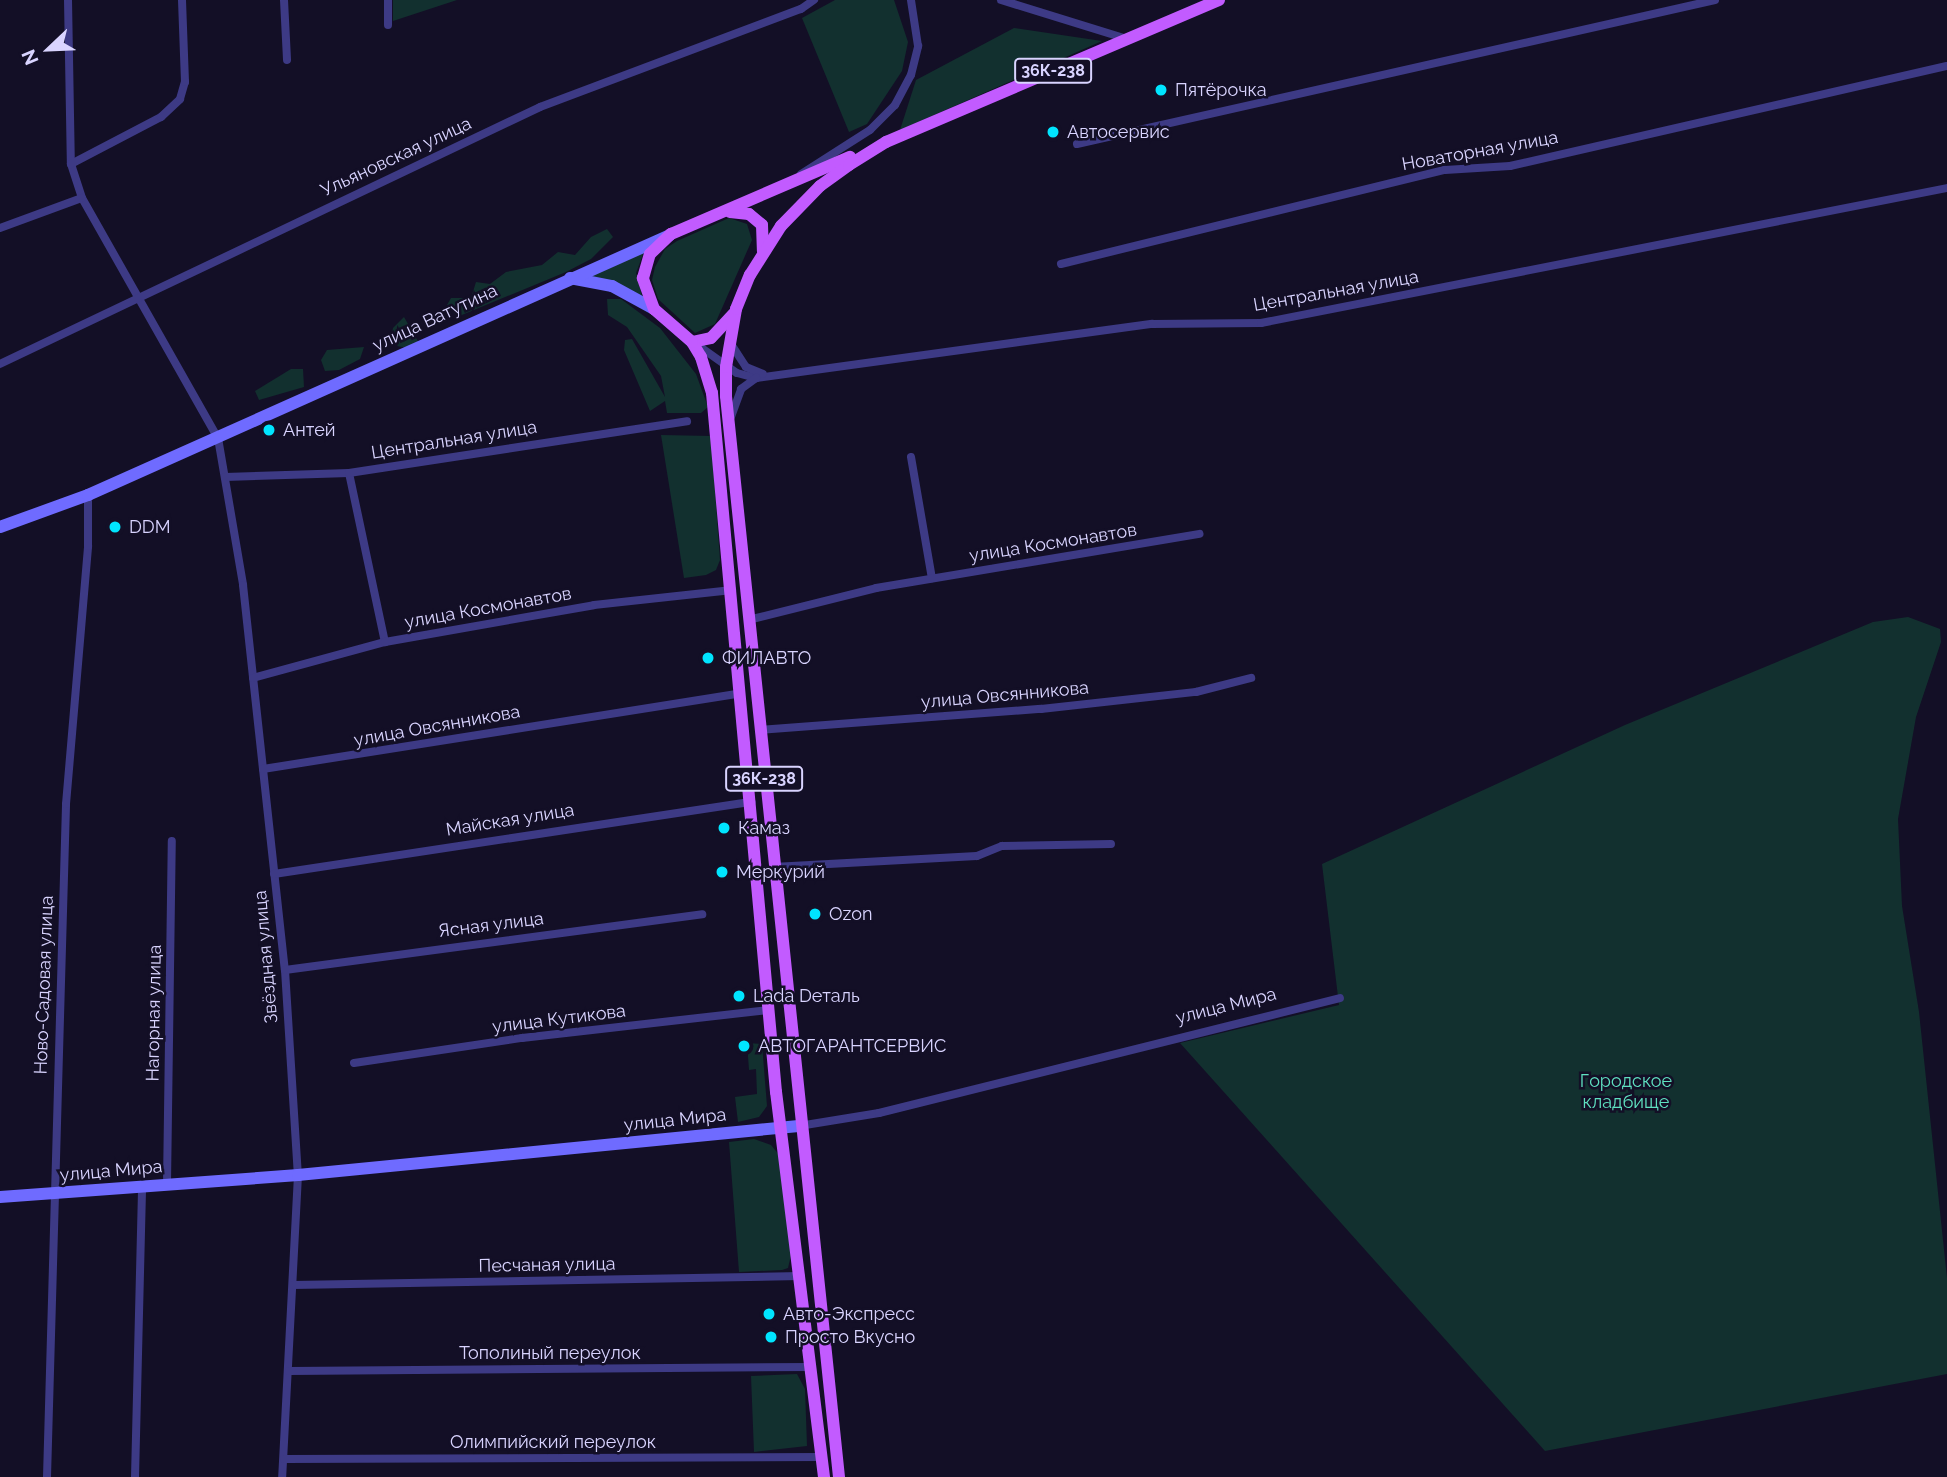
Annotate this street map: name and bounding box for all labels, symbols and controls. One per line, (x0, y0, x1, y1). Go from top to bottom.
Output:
north arrow (14, 14, 84, 84)
text: N (17, 46, 43, 68)
road number: 36К-238 (1013, 58, 1093, 83)
place label: Пятёрочка (1175, 79, 1267, 101)
marker: Пятёрочка (1153, 82, 1169, 98)
street label: Ульяновская улица (317, 113, 475, 201)
place label: Автосервис (1067, 121, 1170, 143)
marker: Автосервис (1045, 124, 1061, 140)
street label: Новаторная улица (1400, 127, 1560, 175)
street label: Центральная улица (1251, 266, 1421, 316)
street label: улица Ватутина (369, 280, 501, 356)
street label: Центральная улица (369, 416, 539, 464)
place label: Антей (283, 419, 336, 441)
marker: Антей (261, 422, 277, 438)
place label: DDM (129, 516, 171, 538)
marker: DDM (107, 519, 123, 535)
street label: улица Космонавтов (968, 519, 1138, 567)
street label: улица Космонавтов (403, 583, 573, 633)
place label: ФИЛАВТО (722, 647, 811, 669)
marker: ФИЛАВТО (700, 650, 716, 666)
street label: улица Овсянникова (920, 677, 1090, 713)
street label: улица Овсянникова (352, 701, 522, 751)
road number: 36К-238 (724, 766, 804, 792)
street label: Майская улица (444, 799, 576, 841)
place label: Камаз (738, 817, 790, 839)
marker: Камаз (716, 820, 732, 836)
place label: Меркурий (736, 861, 825, 883)
marker: Меркурий (714, 864, 730, 880)
street label: Звёздная улица (249, 889, 283, 1025)
street label: Ново-Садовая улица (30, 895, 58, 1075)
place label: Ozon (829, 903, 872, 925)
marker: Ozon (807, 906, 823, 922)
street label: Ясная улица (437, 908, 545, 942)
street label: Нагорная улица (142, 944, 166, 1082)
street label: улица Мира (1173, 983, 1279, 1029)
place label: Lada Dеталь (753, 985, 860, 1007)
marker: Lada Dеталь (731, 988, 747, 1004)
street label: улица Кутикова (491, 1000, 627, 1038)
place label: АВТОГАРАНТСЕРВИС (758, 1035, 946, 1057)
marker: АВТОГАРАНТСЕРВИС (736, 1038, 752, 1054)
park label: Городское кладбище (1580, 1071, 1672, 1114)
street label: улица Мира (623, 1104, 727, 1136)
street label: улица Мира (59, 1156, 163, 1186)
street label: Песчаная улица (478, 1253, 616, 1277)
place label: Авто-Экспресс (783, 1303, 915, 1325)
marker: Авто-Экспресс (761, 1306, 777, 1322)
place label: Просто Вкусно (785, 1326, 915, 1348)
marker: Просто Вкусно (763, 1329, 779, 1345)
street label: Тополиный переулок (459, 1342, 641, 1364)
street label: Олимпийский переулок (450, 1431, 656, 1453)

